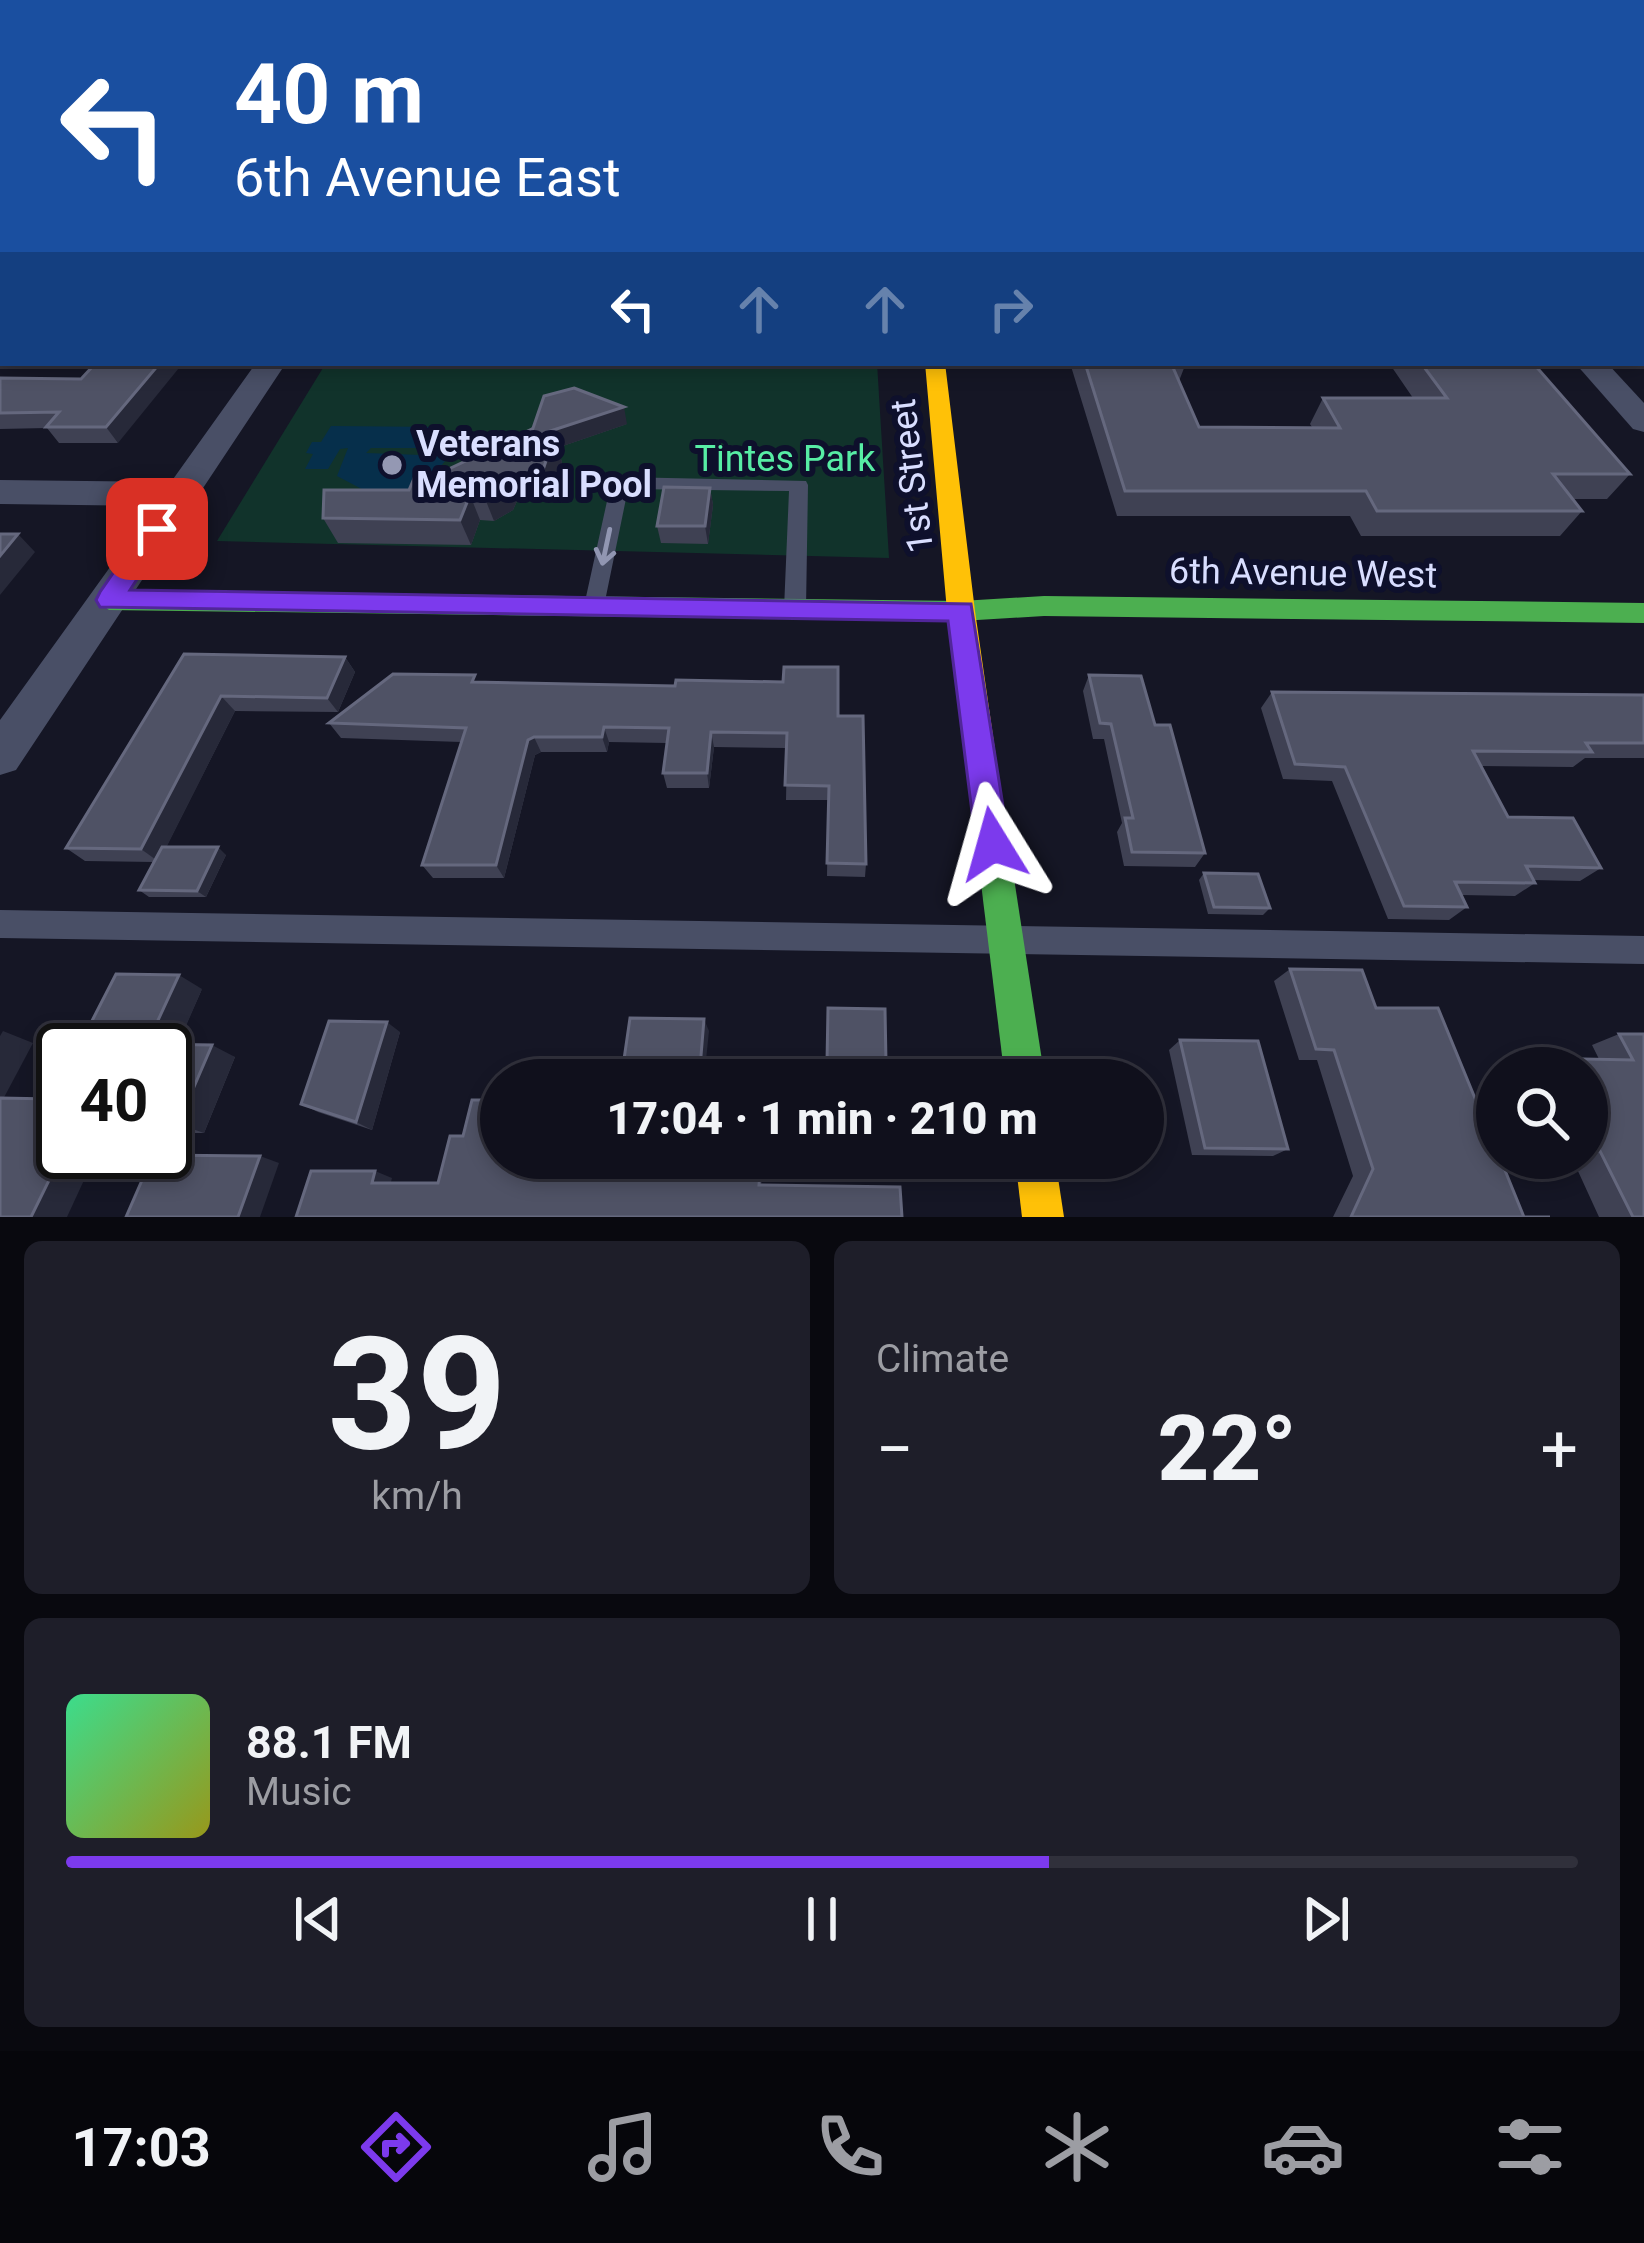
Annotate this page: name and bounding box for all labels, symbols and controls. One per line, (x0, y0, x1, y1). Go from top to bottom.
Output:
text: 40 m (234, 45, 424, 144)
icon: left (36, 48, 192, 204)
text: 6th Avenue East (234, 146, 621, 209)
icon: left (600, 276, 666, 342)
icon: ahead (726, 276, 792, 342)
icon: ahead (852, 276, 918, 342)
icon: right (978, 276, 1044, 342)
street label: 1st Street (882, 397, 942, 555)
place label: Veterans Memorial Pool (416, 423, 652, 506)
park label: Tintes Park (694, 438, 876, 480)
marker: Veterans Memorial Pool (379, 452, 405, 478)
pin (106, 478, 208, 580)
icon: arrive (124, 496, 190, 562)
one-way arrow (594, 527, 617, 565)
street label: 6th Avenue West (1169, 550, 1437, 596)
position arrow (930, 781, 1056, 907)
speed limit sign: 40 (36, 1023, 192, 1179)
map controls (1476, 1047, 1608, 1179)
button: search (1476, 1047, 1608, 1179)
text: 17:04 · 1 min · 210 m (606, 1092, 1038, 1145)
text: 39 (327, 1303, 507, 1486)
text: Climate (876, 1336, 1009, 1382)
text: 22° (1158, 1397, 1297, 1502)
text: − (876, 1411, 914, 1488)
text: + (1541, 1411, 1578, 1488)
text: km/h (371, 1473, 463, 1519)
text: 88.1 FM (246, 1716, 412, 1769)
text: Music (246, 1769, 352, 1815)
icon: previous (285, 1886, 351, 1952)
icon: pause (789, 1886, 855, 1952)
icon: next (1293, 1886, 1359, 1952)
icon: directions (354, 2105, 438, 2189)
icon: music (581, 2105, 665, 2189)
icon: phone (808, 2105, 892, 2189)
icon: climate (1035, 2105, 1119, 2189)
icon: car (1261, 2105, 1345, 2189)
icon: filters (1488, 2105, 1572, 2189)
text: 17:03 (71, 2116, 211, 2179)

